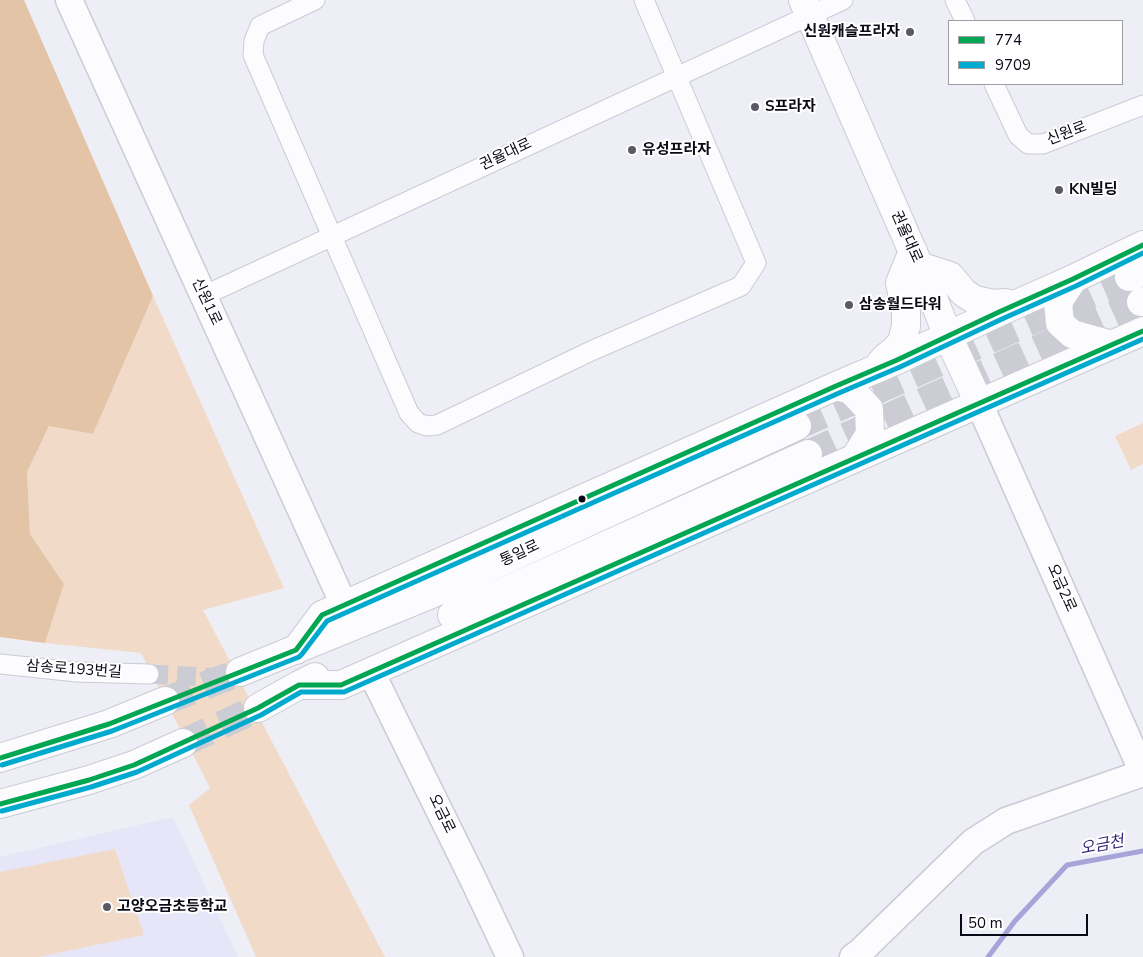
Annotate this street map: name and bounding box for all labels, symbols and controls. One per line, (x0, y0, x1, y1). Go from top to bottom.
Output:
legend (948, 20, 1123, 85)
place label: 신원캐슬프라자 (803, 23, 900, 41)
marker: 신원캐슬프라자 (904, 26, 916, 38)
text: 774 (995, 30, 1022, 50)
text: 9709 (995, 55, 1031, 75)
place label: S프라자 (765, 98, 816, 116)
marker: S프라자 (749, 101, 761, 113)
street label: 신원로 (1044, 118, 1090, 150)
street label: 권율대로 (477, 135, 535, 175)
place label: 유성프라자 (642, 141, 711, 159)
marker: 유성프라자 (626, 144, 638, 156)
place label: KN빌딩 (1069, 181, 1118, 199)
marker: KN빌딩 (1053, 184, 1065, 196)
street label: 권율대로 (887, 208, 925, 266)
street label: 신원1로 (187, 275, 225, 329)
place label: 삼송월드타워 (859, 296, 942, 314)
marker: 삼송월드타워 (843, 299, 855, 311)
unlabelled marker (577, 494, 587, 504)
street label: 통일로 (497, 537, 543, 571)
street label: 오금2로 (1043, 561, 1079, 615)
street label: 삼송로193번길 (25, 658, 123, 682)
street label: 오금로 (424, 791, 458, 837)
water label: 오금천 (1078, 832, 1126, 860)
place label: 고양오금초등학교 (117, 898, 227, 916)
marker: 고양오금초등학교 (101, 901, 113, 913)
scale bar (963, 904, 1090, 936)
text: 50 m (968, 913, 1003, 933)

